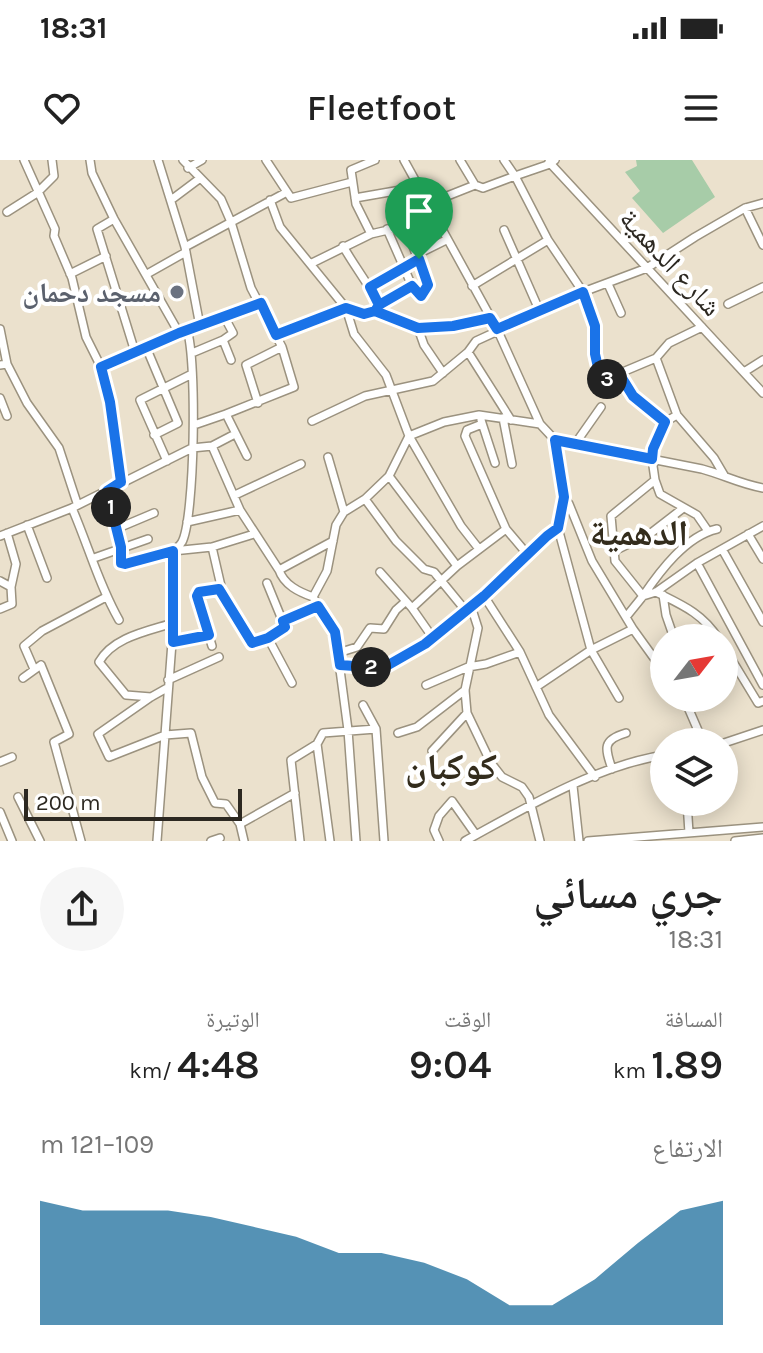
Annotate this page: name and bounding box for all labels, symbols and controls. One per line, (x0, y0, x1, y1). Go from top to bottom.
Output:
text: 18:31 (40, 10, 108, 46)
icon: heart (40, 86, 84, 130)
icon: menu (679, 86, 723, 130)
text: Fleetfoot (307, 87, 456, 129)
pin (385, 177, 453, 259)
icon: arrive (397, 189, 441, 233)
street label: شارع الدهمية (612, 202, 728, 323)
place label: مسجد دحمان (22, 276, 161, 309)
marker: مسجد دحمان (168, 283, 186, 301)
pin: 3 (587, 359, 627, 399)
text: 3 (600, 366, 614, 392)
pin: 1 (91, 487, 131, 527)
text: 1 (107, 494, 115, 520)
district label: الدهمية (590, 512, 688, 554)
north arrow (650, 624, 738, 712)
map controls (650, 624, 738, 816)
pin: 2 (351, 647, 391, 687)
text: 2 (364, 654, 378, 680)
button: layers (650, 728, 738, 816)
district label: كوكبان (405, 746, 497, 788)
scale bar (24, 785, 242, 821)
text: 200 m (36, 790, 101, 816)
button: share (40, 867, 124, 951)
text: جري مسائي (533, 868, 723, 919)
text: 18:31 (668, 924, 723, 955)
text: الوتيرة (206, 1007, 260, 1033)
text: الوقت (444, 1007, 491, 1033)
text: المسافة (665, 1007, 723, 1033)
text: 4:48 (177, 1041, 260, 1088)
text: 9:04 (409, 1041, 491, 1088)
text: 1.89 (651, 1041, 723, 1088)
text: /km (129, 1058, 177, 1084)
text: km (613, 1058, 651, 1084)
text: 109–121 m (40, 1129, 154, 1160)
text: الارتفاع (652, 1133, 723, 1164)

